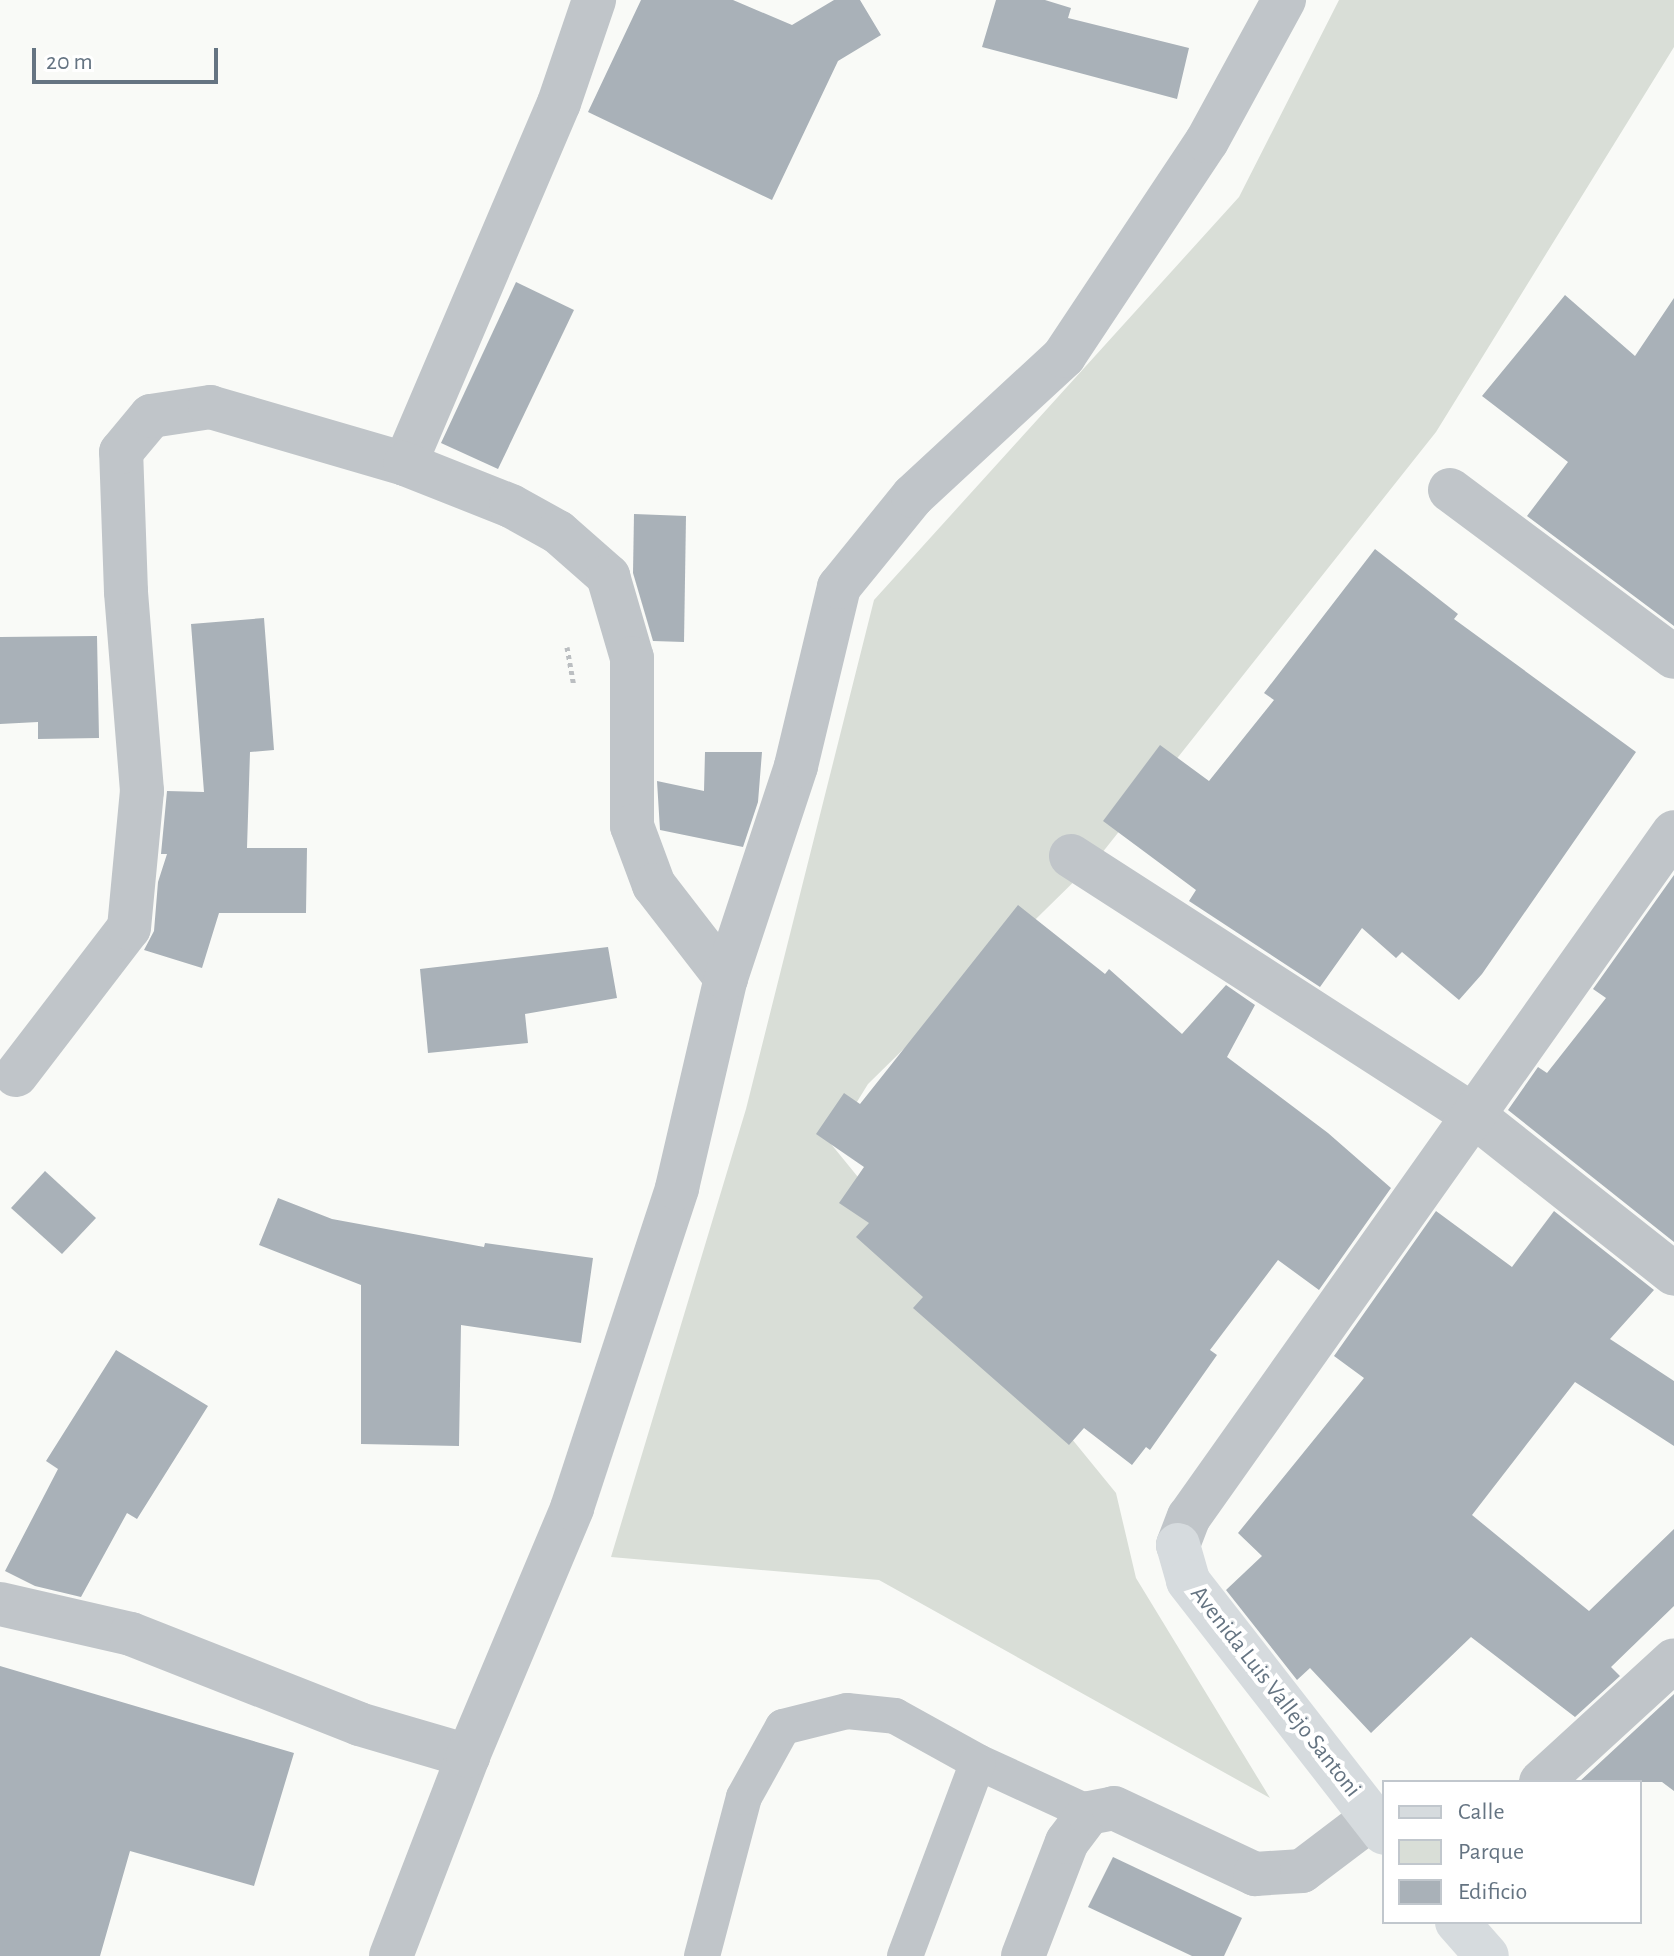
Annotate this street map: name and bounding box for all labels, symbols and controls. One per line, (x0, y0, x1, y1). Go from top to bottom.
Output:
scale bar (36, 32, 222, 82)
text: 20 m (46, 50, 93, 74)
street label: Avenida Luis Vallejo Santoni (1184, 1581, 1366, 1803)
legend (1382, 1780, 1642, 1924)
text: Calle (1458, 1800, 1505, 1824)
text: Parque (1458, 1840, 1524, 1864)
text: Edificio (1458, 1880, 1527, 1904)

